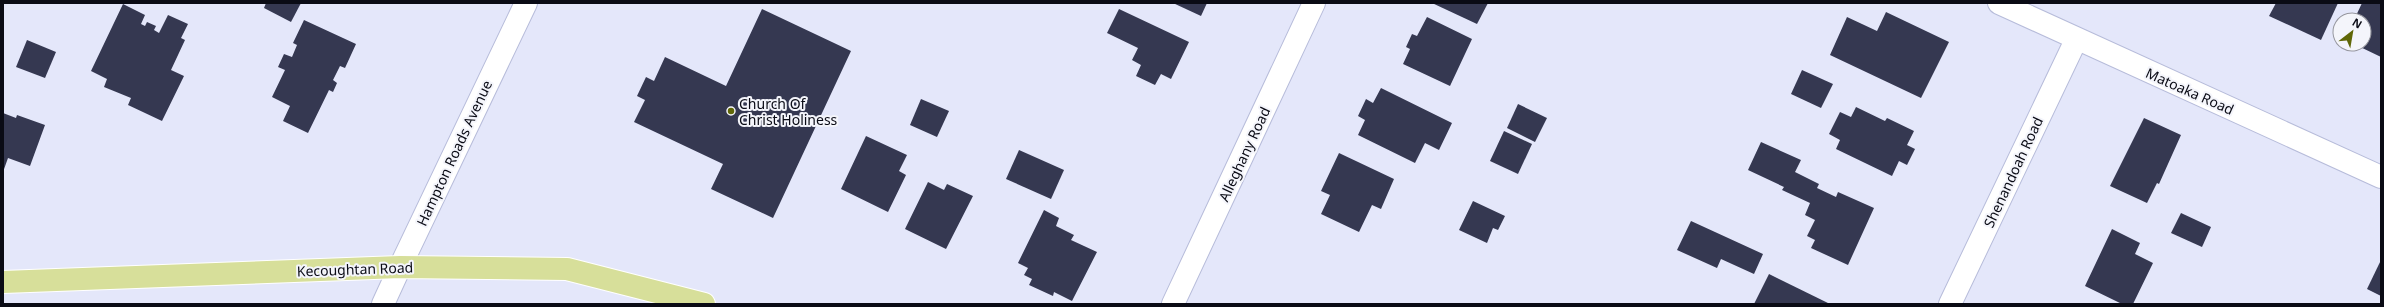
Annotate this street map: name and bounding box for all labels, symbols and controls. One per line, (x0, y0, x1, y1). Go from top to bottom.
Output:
north arrow (2332, 12, 2372, 52)
text: N (2350, 14, 2365, 32)
street label: Matoaka Road (2143, 63, 2237, 119)
street label: Hampton Roads Avenue (412, 77, 496, 229)
place label: Church Of Christ Holiness (739, 94, 838, 129)
street label: Alleghany Road (1214, 104, 1274, 204)
marker: Church Of Christ Holiness (726, 106, 736, 116)
street label: Shenandoah Road (1979, 113, 2047, 231)
street label: Kecoughtan Road (296, 257, 414, 281)

